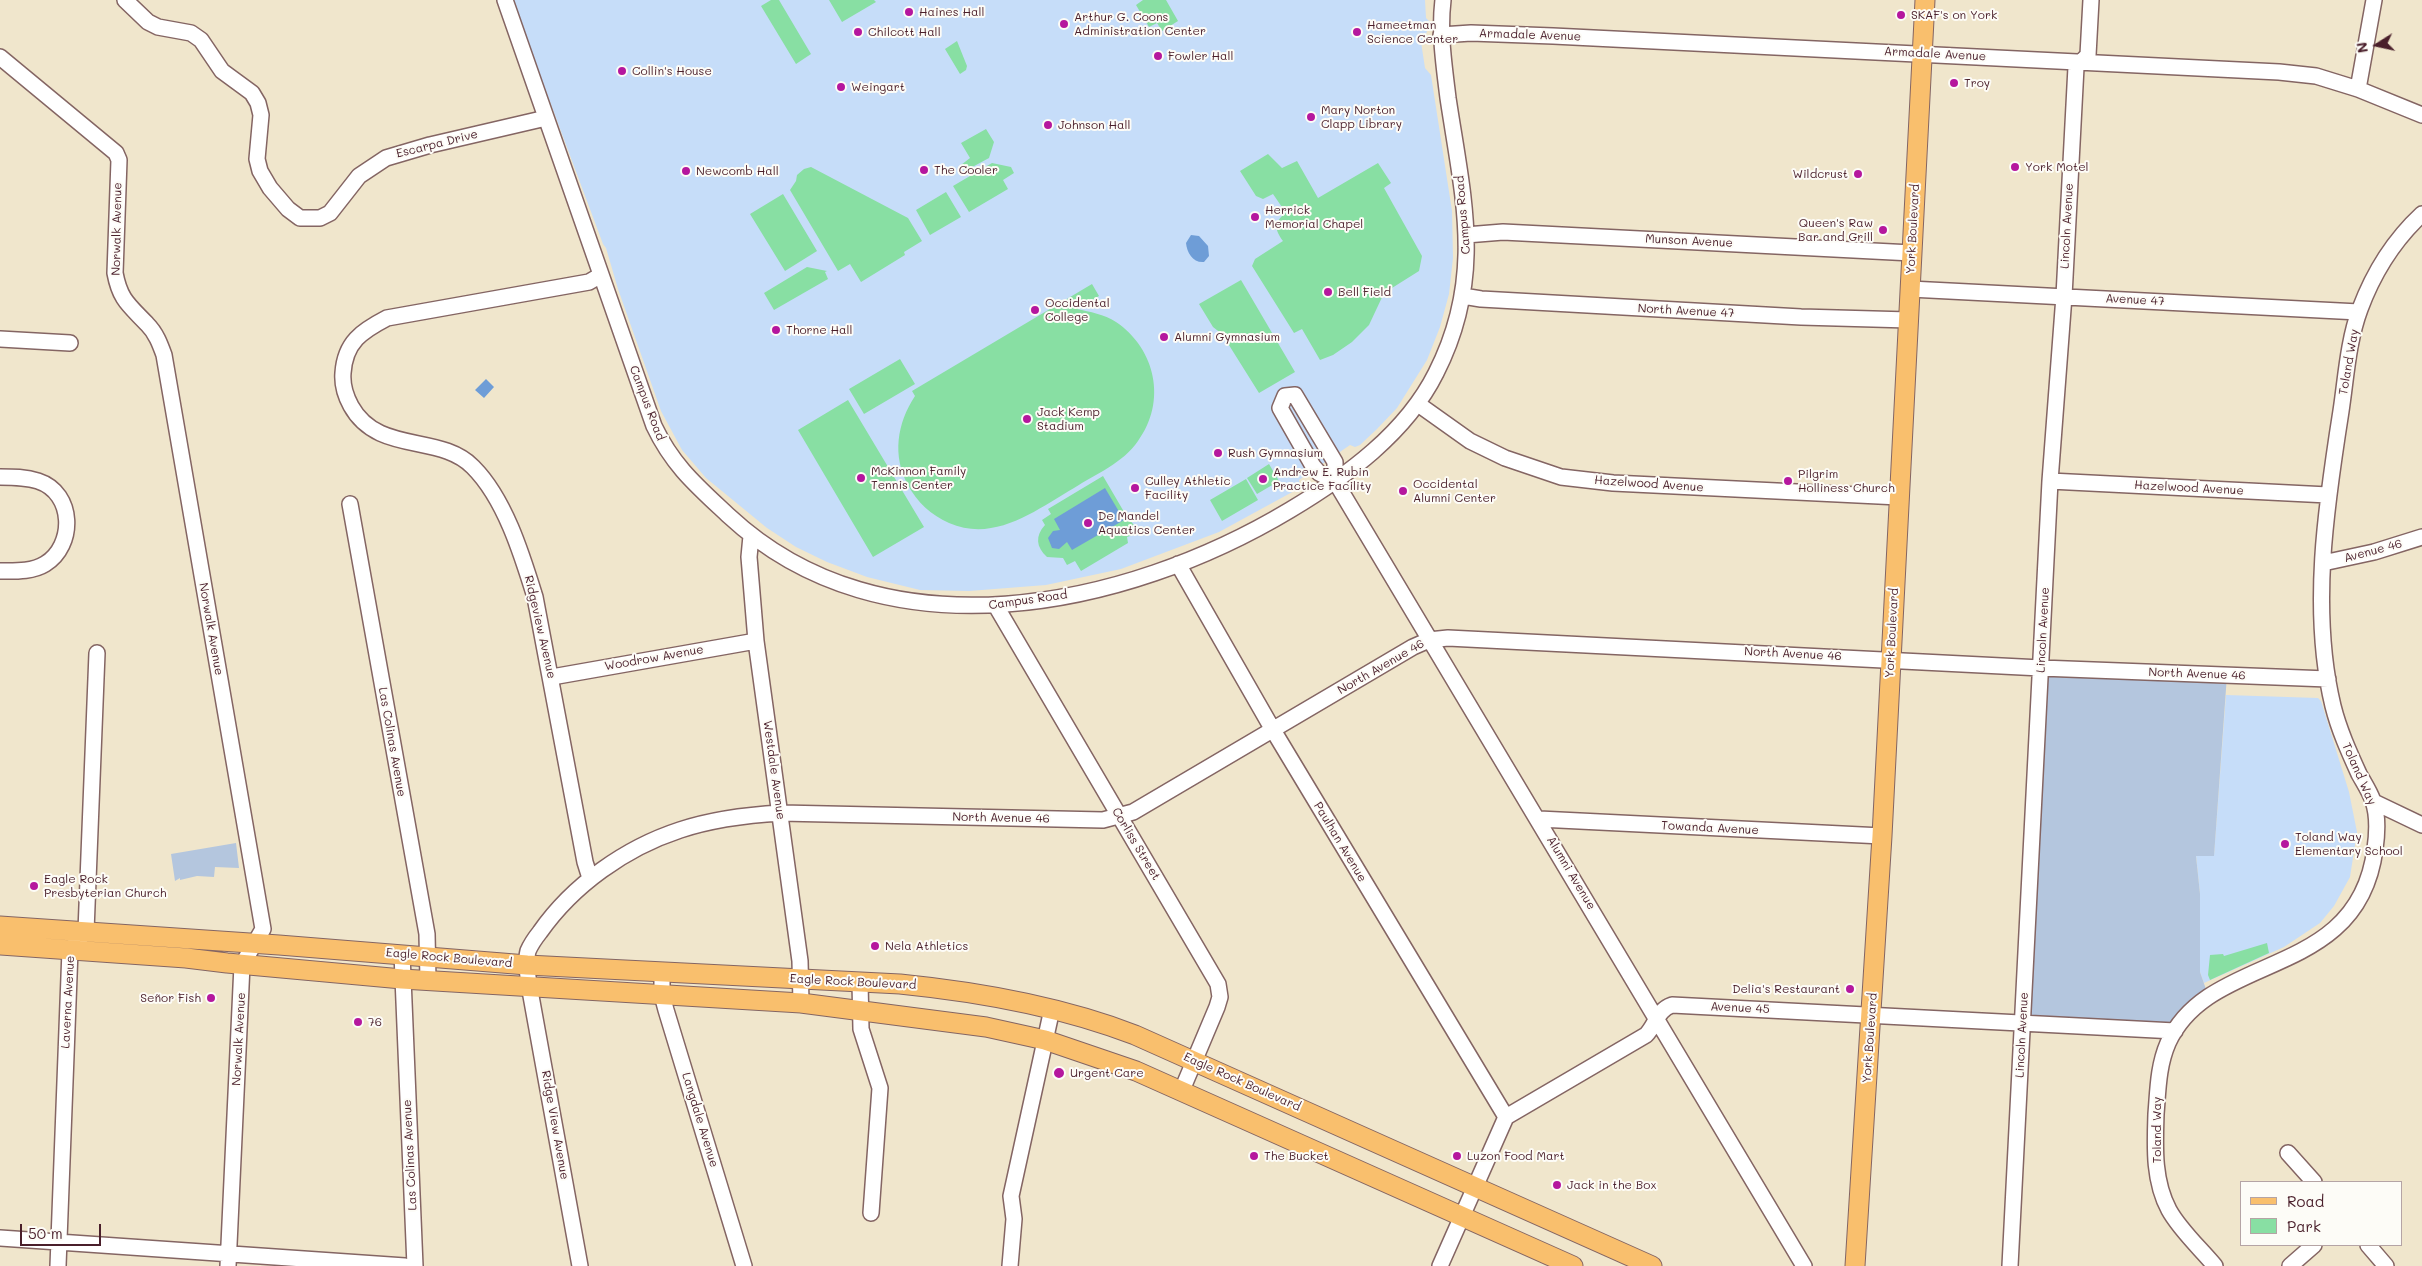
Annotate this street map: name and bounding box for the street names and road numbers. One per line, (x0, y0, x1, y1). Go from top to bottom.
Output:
street label: Armadale Avenue (1479, 26, 1581, 44)
street label: Armadale Avenue (1884, 44, 1986, 64)
street label: Escarpa Drive (395, 127, 479, 161)
street label: Campus Road (1452, 175, 1474, 255)
street label: Norwalk Avenue (109, 182, 125, 276)
street label: Lincoln Avenue (2058, 183, 2076, 269)
street label: York Boulevard (1903, 184, 1923, 274)
street label: Munson Avenue (1645, 232, 1733, 250)
street label: Avenue 47 (2105, 291, 2165, 309)
street label: North Avenue 47 (1637, 301, 1735, 321)
street label: Toland Way (2336, 328, 2362, 396)
street label: Campus Road (626, 363, 668, 443)
street label: Hazelwood Avenue (1594, 473, 1704, 495)
street label: Hazelwood Avenue (2134, 478, 2244, 498)
street label: Avenue 46 (2342, 536, 2404, 566)
street label: Ridgeview Avenue (521, 574, 559, 680)
street label: Norwalk Avenue (196, 582, 226, 676)
street label: Campus Road (988, 587, 1068, 613)
street label: Lincoln Avenue (2034, 587, 2052, 673)
street label: York Boulevard (1882, 588, 1902, 678)
street label: North Avenue 46 (1335, 636, 1427, 698)
street label: Woodrow Avenue (603, 642, 705, 674)
street label: North Avenue 46 (1744, 644, 1842, 664)
street label: North Avenue 46 (2148, 665, 2246, 683)
street label: Las Colinas Avenue (375, 686, 409, 798)
street label: Westdale Avenue (760, 720, 788, 820)
street label: Toland Way (2339, 741, 2379, 807)
street label: Paulhan Avenue (1310, 799, 1370, 885)
street label: Corliss Street (1109, 805, 1163, 883)
street label: North Avenue 46 (952, 810, 1050, 826)
street label: Towanda Avenue (1661, 818, 1759, 838)
street label: Alumni Avenue (1543, 834, 1599, 912)
street label: Eagle Rock Boulevard (385, 945, 513, 971)
street label: Laverna Avenue (58, 955, 78, 1049)
street label: Eagle Rock Boulevard (789, 971, 917, 993)
street label: Norwalk Avenue (229, 992, 249, 1086)
street label: York Boulevard (1860, 992, 1880, 1084)
street label: Lincoln Avenue (2013, 992, 2031, 1078)
street label: Avenue 45 (1710, 999, 1770, 1017)
street label: Eagle Rock Boulevard (1181, 1050, 1303, 1114)
street label: Ridge View Avenue (538, 1069, 572, 1181)
street label: Langdale Avenue (679, 1071, 721, 1169)
street label: Toland Way (2150, 1097, 2164, 1163)
street label: Las Colinas Avenue (400, 1099, 420, 1211)

